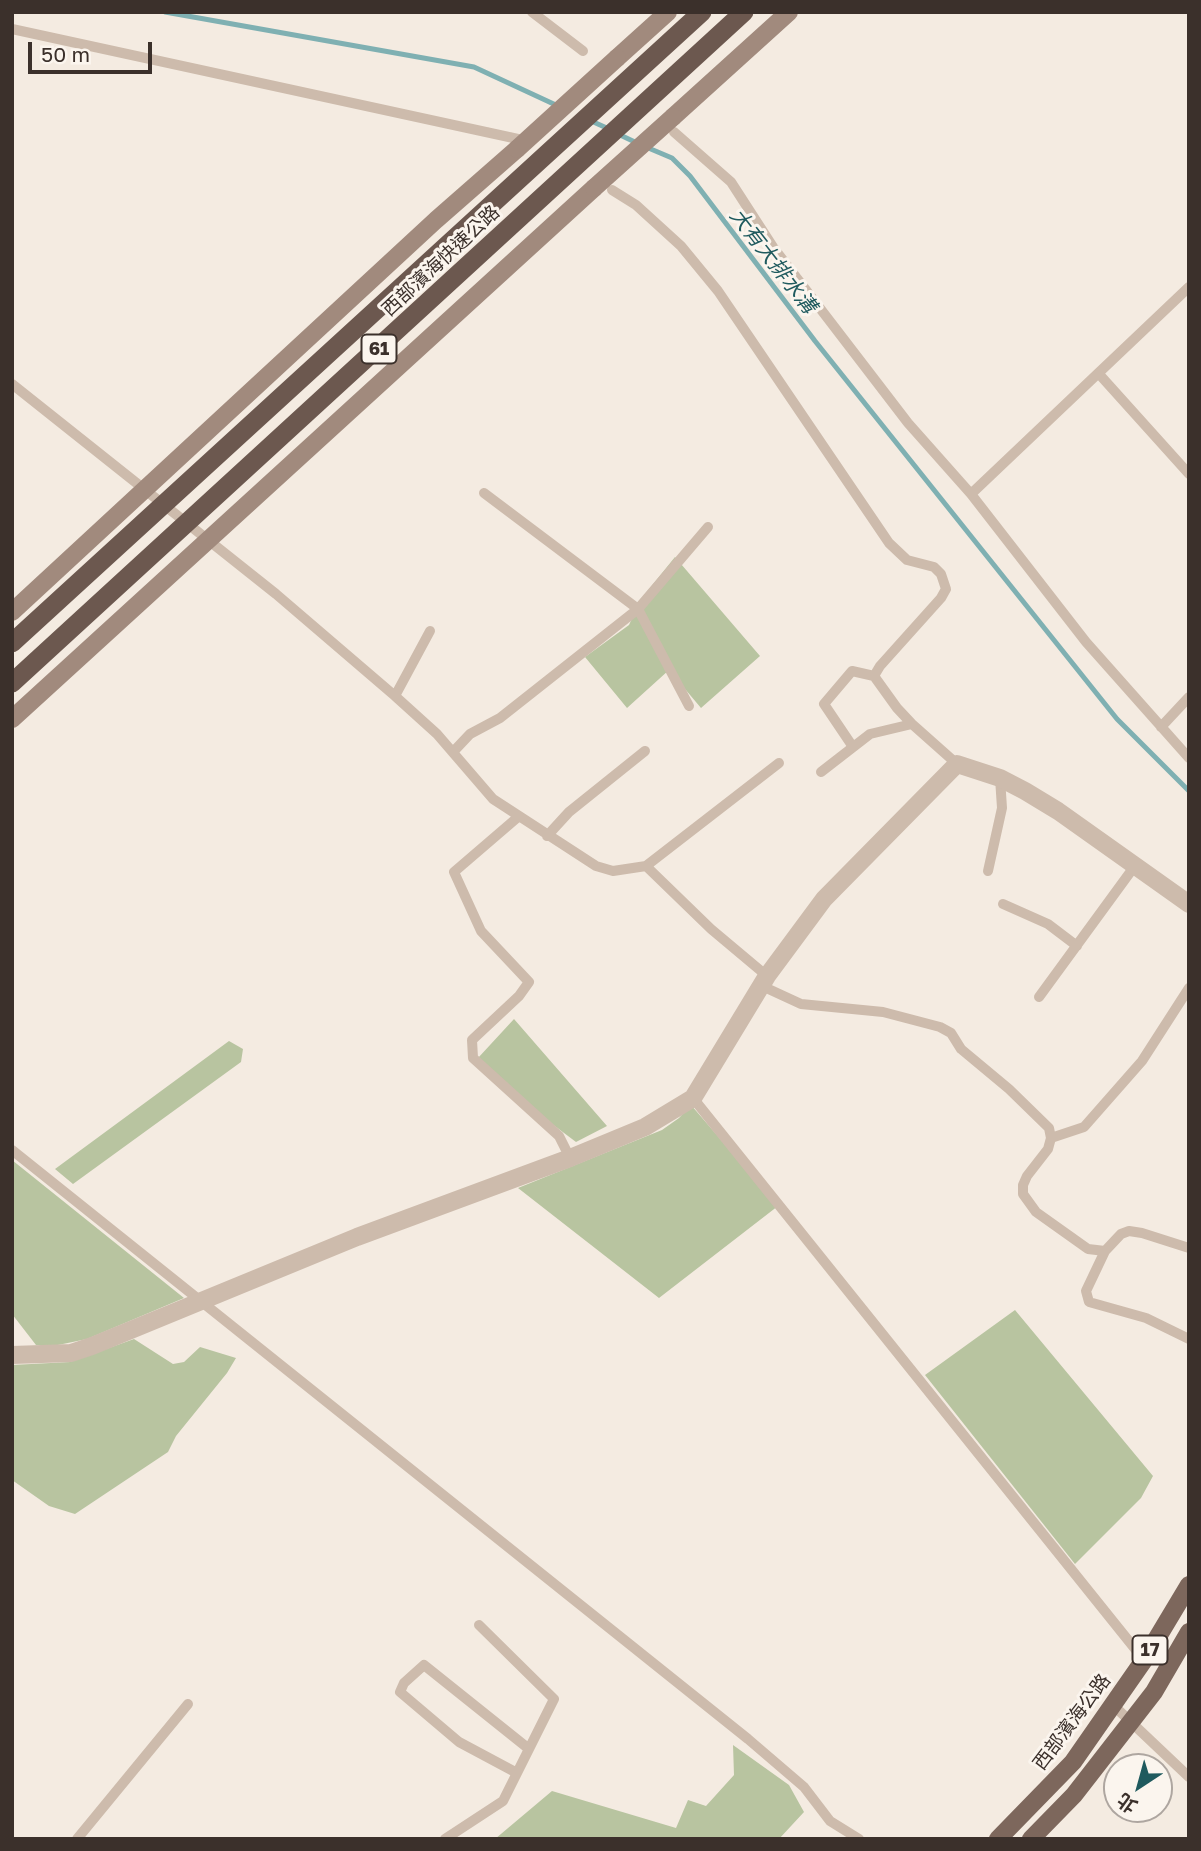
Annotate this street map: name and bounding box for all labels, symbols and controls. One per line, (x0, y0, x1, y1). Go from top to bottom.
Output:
scale bar (32, 28, 156, 72)
text: 50 m (41, 41, 90, 67)
street label: 西部濱海快速公路 (378, 201, 504, 321)
water label: 大有大排水溝 (724, 204, 822, 318)
road number: 61 (362, 334, 396, 363)
road number: 17 (1132, 1636, 1168, 1665)
street label: 西部濱海公路 (1029, 1670, 1115, 1774)
north arrow (1103, 1753, 1173, 1823)
text: 北 (1112, 1789, 1141, 1819)

